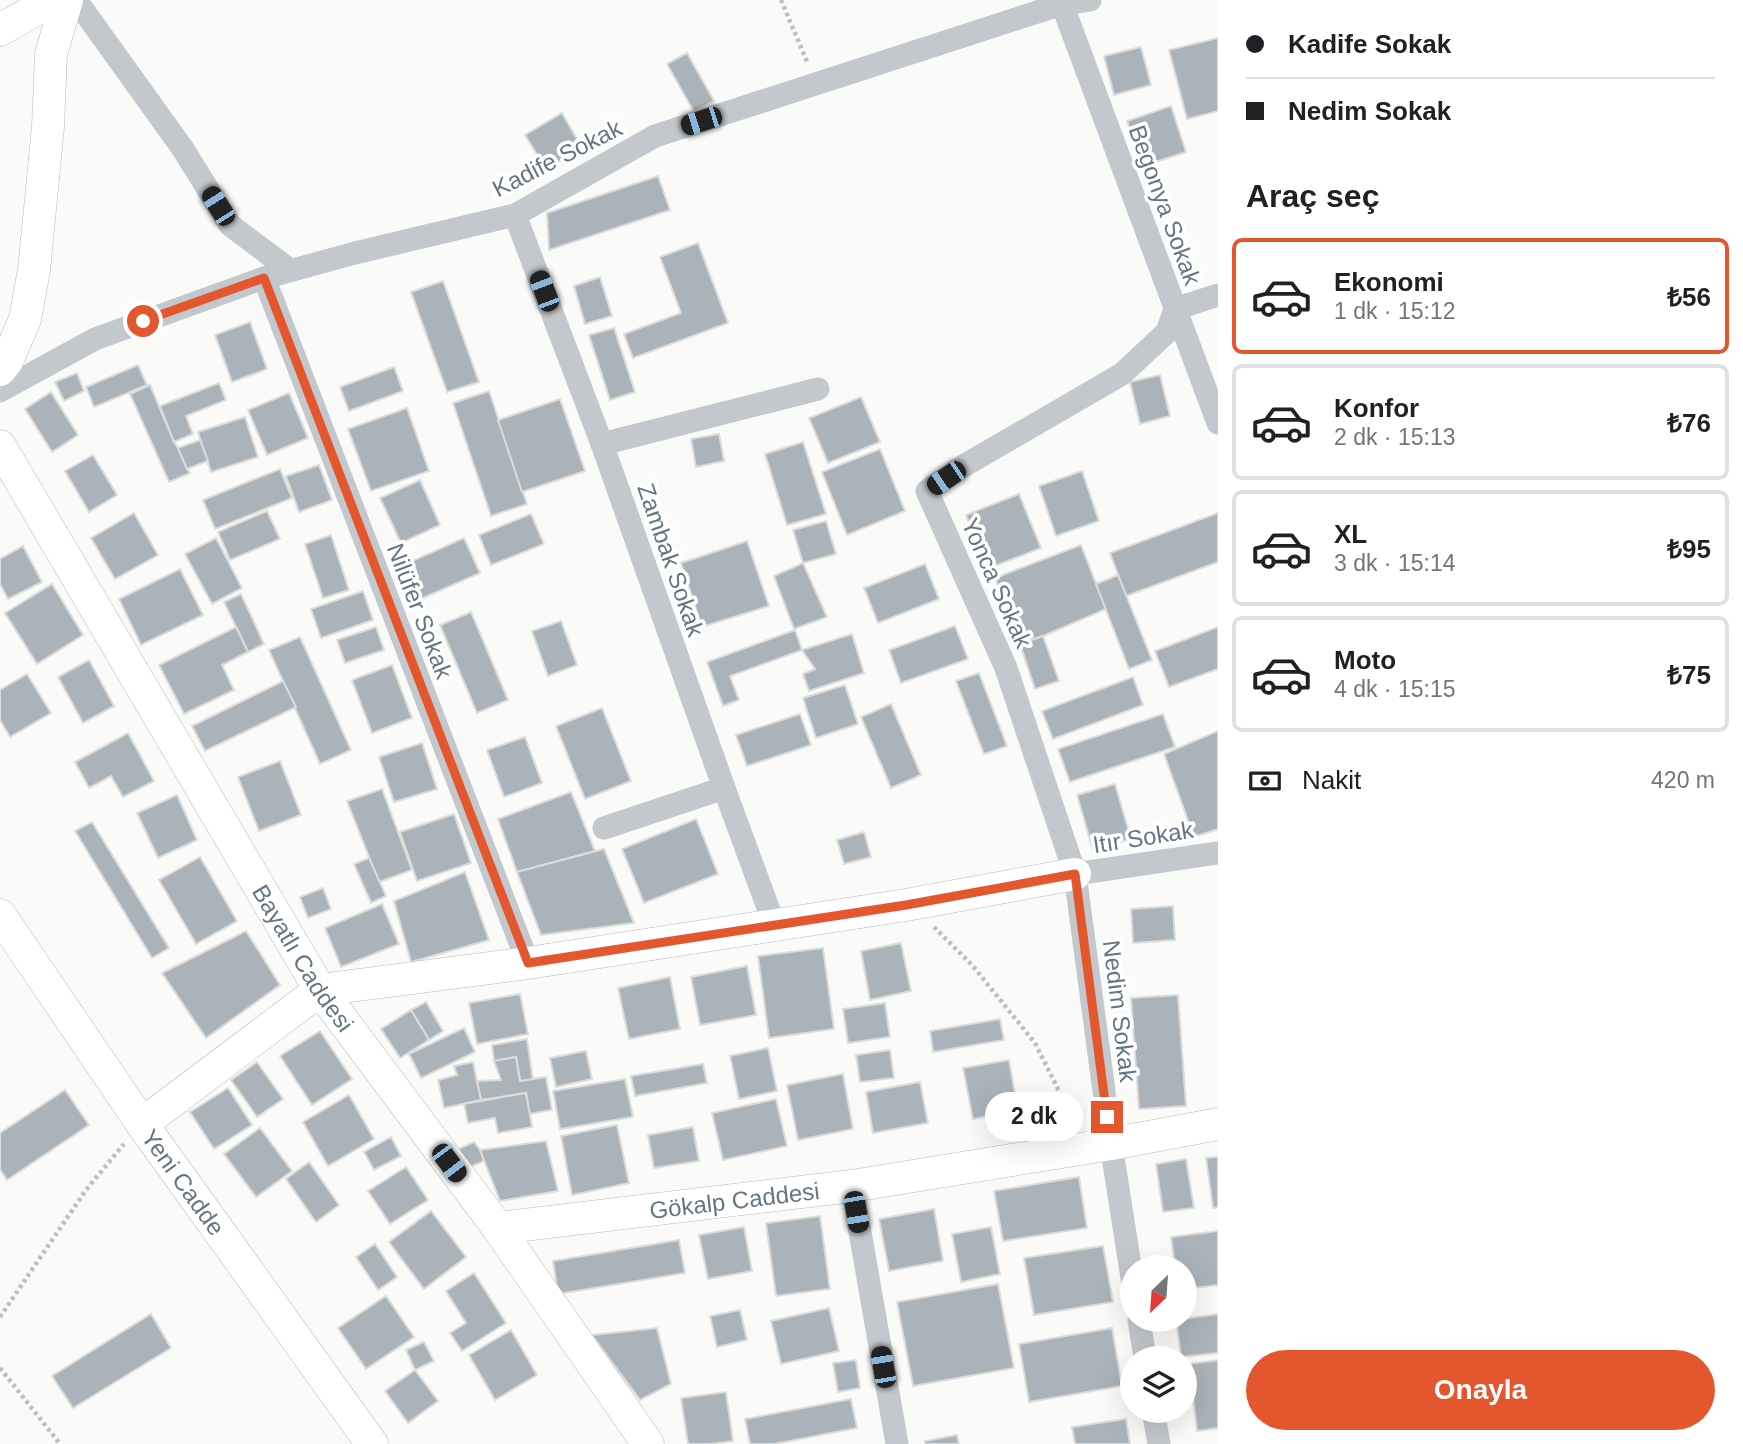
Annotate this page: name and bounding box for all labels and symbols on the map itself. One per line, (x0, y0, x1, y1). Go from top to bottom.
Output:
car (678, 105, 725, 137)
street label: Kadife Sokak (488, 113, 627, 202)
street label: Begonya Sokak (1124, 121, 1207, 290)
car (198, 183, 239, 229)
car (527, 268, 562, 314)
route start (127, 305, 159, 337)
car (923, 458, 970, 498)
street label: Zambak Sokak (632, 480, 710, 641)
street label: Yonca Sokak (956, 514, 1038, 653)
street label: Nilüfer Sokak (382, 540, 459, 683)
street label: Itır Sokak (1091, 816, 1196, 858)
street label: Bayatlı Caddesi (247, 880, 360, 1037)
street label: Nedim Sokak (1098, 939, 1142, 1084)
callout: 2 dk (984, 1092, 1082, 1142)
route end (1091, 1101, 1123, 1133)
street label: Yeni Cadde (137, 1124, 231, 1240)
car (428, 1140, 471, 1186)
street label: Gökalp Caddesi (648, 1176, 821, 1223)
car (843, 1189, 870, 1235)
north arrow (1120, 1255, 1197, 1332)
car (870, 1344, 897, 1390)

